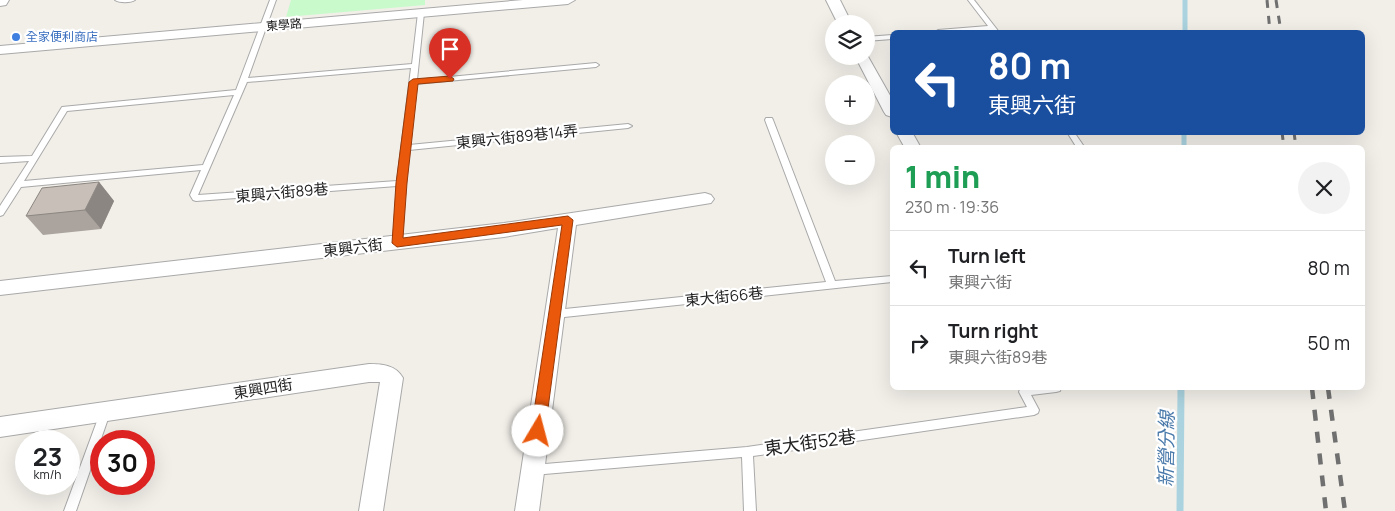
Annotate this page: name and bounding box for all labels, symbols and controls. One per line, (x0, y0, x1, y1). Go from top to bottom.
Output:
street label: 東學路 (265, 14, 303, 35)
map controls (825, 15, 875, 185)
button: layers (825, 15, 875, 65)
place label: 全家便利商店 (26, 28, 98, 45)
pin (429, 28, 471, 79)
marker: 全家便利商店 (10, 31, 22, 43)
icon: arrive (436, 35, 464, 63)
text: 80 m (988, 42, 1071, 90)
icon: left (905, 50, 970, 115)
button: + (825, 75, 875, 125)
text: 東興六街 (988, 90, 1076, 120)
street label: 東興六街89巷14弄 (455, 120, 579, 153)
button: − (825, 135, 875, 185)
text: 1 min (905, 156, 980, 197)
button: close (1298, 162, 1350, 214)
street label: 東興六街89巷 (235, 178, 329, 207)
text: 230 m · 19:36 (905, 196, 999, 218)
street label: 東興六街 (322, 233, 384, 262)
text: Turn left (948, 243, 1026, 269)
icon: left (905, 254, 933, 282)
text: 80 m (1307, 255, 1350, 281)
text: 東興六街 (948, 271, 1012, 293)
street label: 東大街66巷 (684, 282, 764, 311)
text: Turn right (948, 318, 1038, 344)
icon: right (905, 329, 933, 357)
text: 50 m (1308, 330, 1350, 356)
text: 東興六街89巷 (948, 346, 1047, 368)
street label: 東興四街 (232, 373, 294, 404)
position arrow (511, 404, 563, 456)
water label: 新營分線 (1152, 409, 1180, 487)
street label: 東大街52巷 (763, 424, 857, 460)
speed limit sign: 30 (90, 430, 155, 495)
text: 23 (33, 439, 62, 474)
text: km/h (34, 466, 61, 483)

